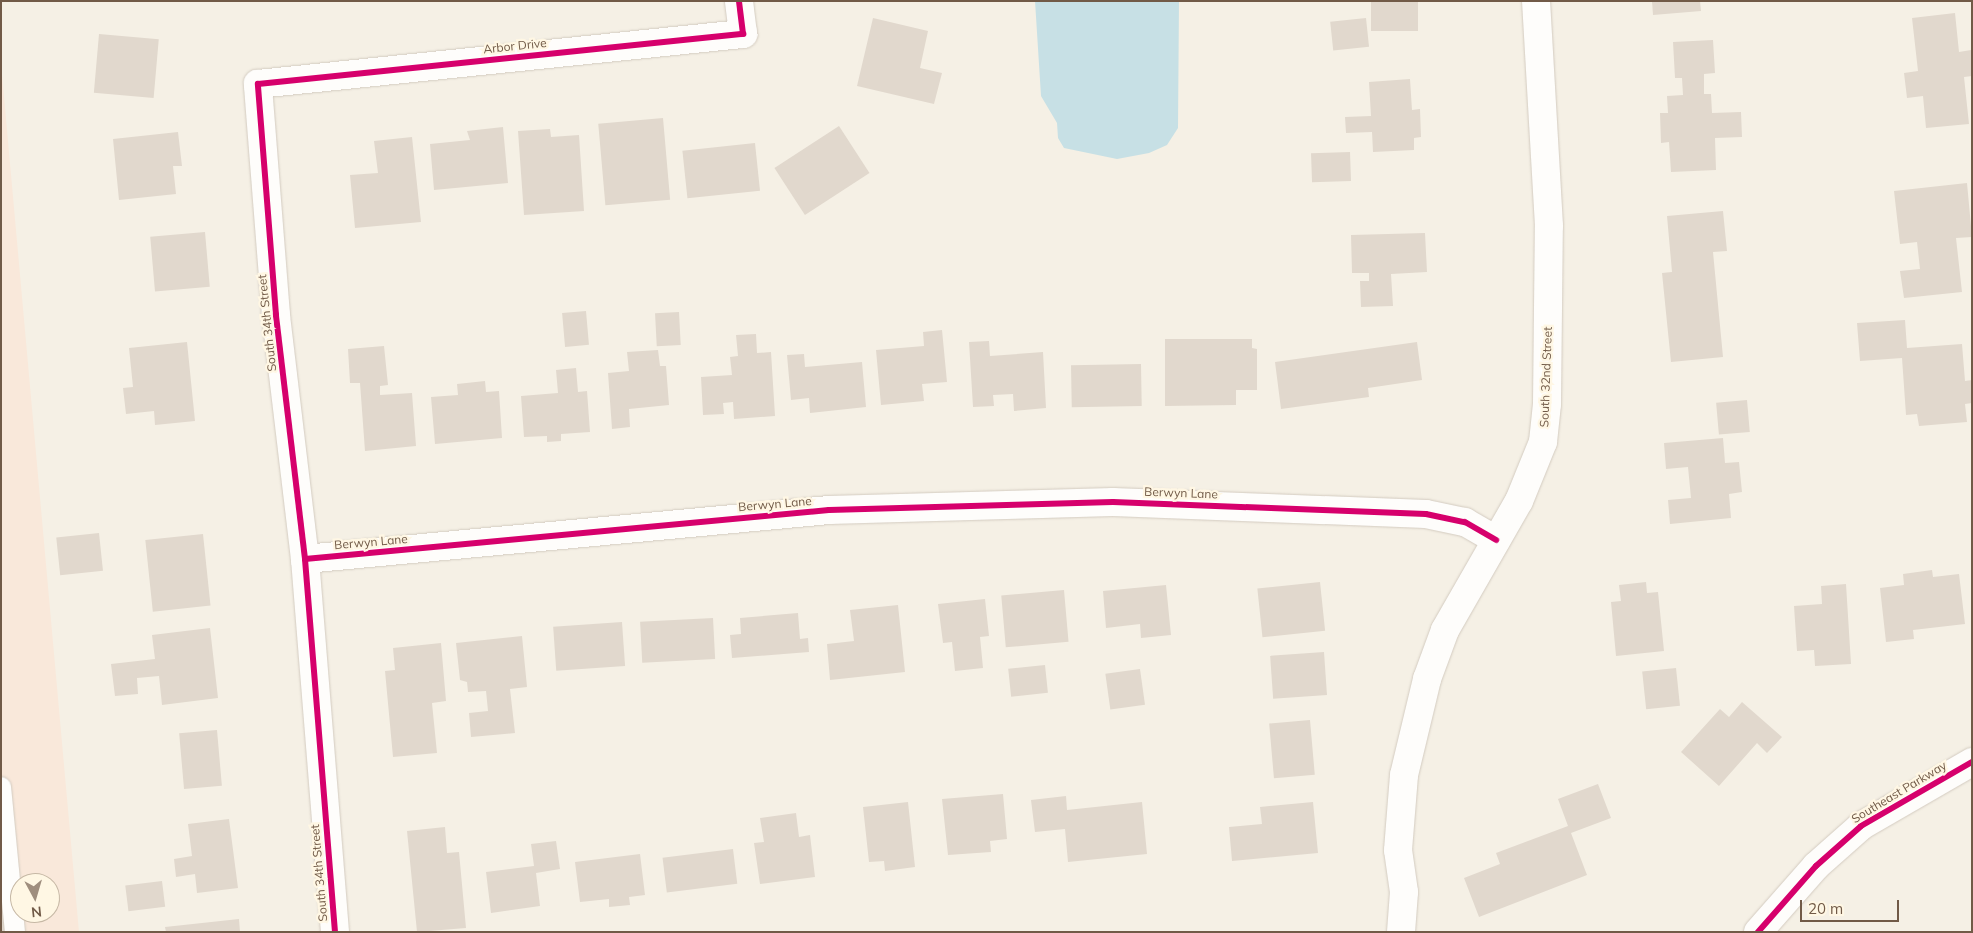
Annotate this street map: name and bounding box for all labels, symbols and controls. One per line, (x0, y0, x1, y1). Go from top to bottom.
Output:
street label: Arbor Drive (483, 36, 547, 56)
street label: South 34th Street (255, 274, 279, 372)
street label: South 32nd Street (1537, 326, 1555, 428)
street label: Berwyn Lane (1144, 485, 1218, 501)
street label: Berwyn Lane (738, 494, 812, 514)
street label: Berwyn Lane (334, 532, 408, 552)
street label: Southeast Parkway (1849, 758, 1949, 826)
street label: South 34th Street (308, 824, 330, 922)
north arrow (10, 873, 60, 923)
scale bar (1803, 890, 1902, 922)
text: 20 m (1808, 899, 1843, 918)
text: N (30, 902, 43, 921)

